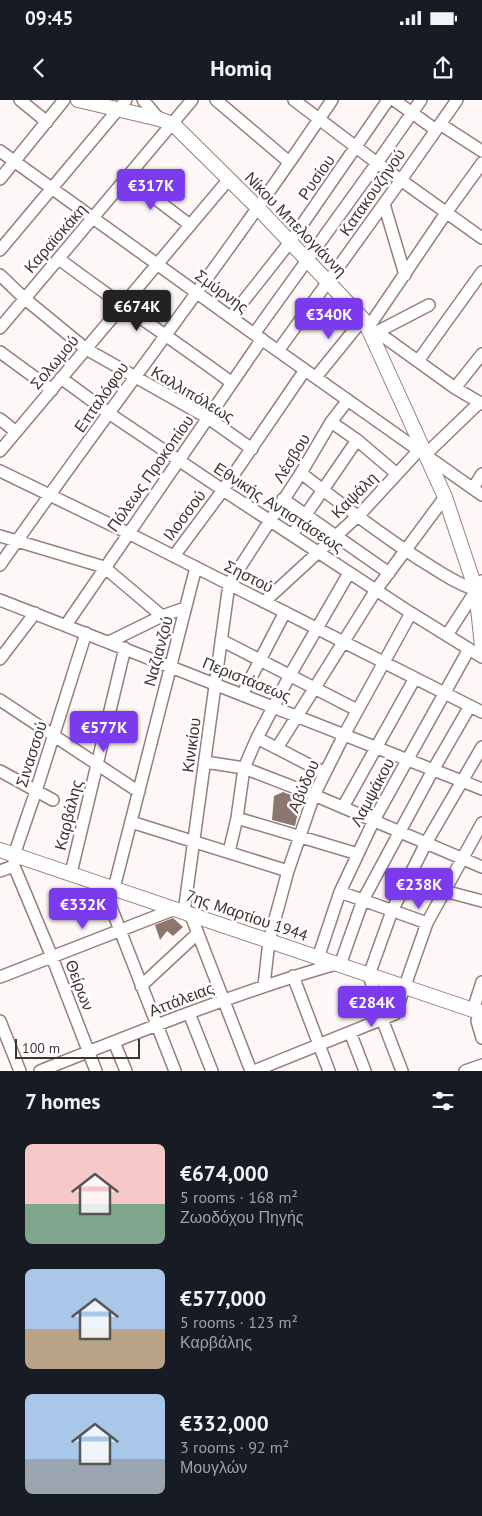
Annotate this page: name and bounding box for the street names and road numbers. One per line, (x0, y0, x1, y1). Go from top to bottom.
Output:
street label: Κατακουζηνού (335, 145, 409, 239)
street label: Ρυσίου (293, 151, 339, 203)
street label: Νίκου Μπελογιάννη (241, 167, 351, 281)
street label: Καραϊσκάκη (19, 199, 91, 277)
street label: Σμύρνης (191, 265, 253, 317)
street label: Σολωμού (25, 331, 83, 393)
street label: Επταλόφου (69, 358, 133, 436)
street label: Καλλιπόλεως (148, 361, 239, 427)
street label: Πόλεως Προκοπίου (102, 411, 198, 535)
street label: Λέσβου (268, 430, 314, 486)
street label: Εθνικής Αντιστάσεως (210, 458, 348, 557)
street label: Καψάλη (327, 468, 381, 522)
street label: Ιλοσσού (158, 486, 210, 544)
street label: Σηστού (221, 555, 277, 597)
street label: Ναζιανζού (139, 614, 177, 688)
street label: Περιστάσεως (200, 652, 294, 706)
street label: Κινικίου (177, 716, 205, 774)
street label: Σινασσού (11, 719, 51, 789)
street label: Λαμψάκου (346, 754, 398, 830)
street label: Αβύδου (283, 757, 323, 815)
street label: Καρβάλης (50, 777, 86, 852)
street label: 7ης Μαρτίου 1944 (183, 885, 311, 945)
street label: Θείρων (61, 957, 99, 1013)
street label: Αττάλειας (146, 977, 217, 1021)

